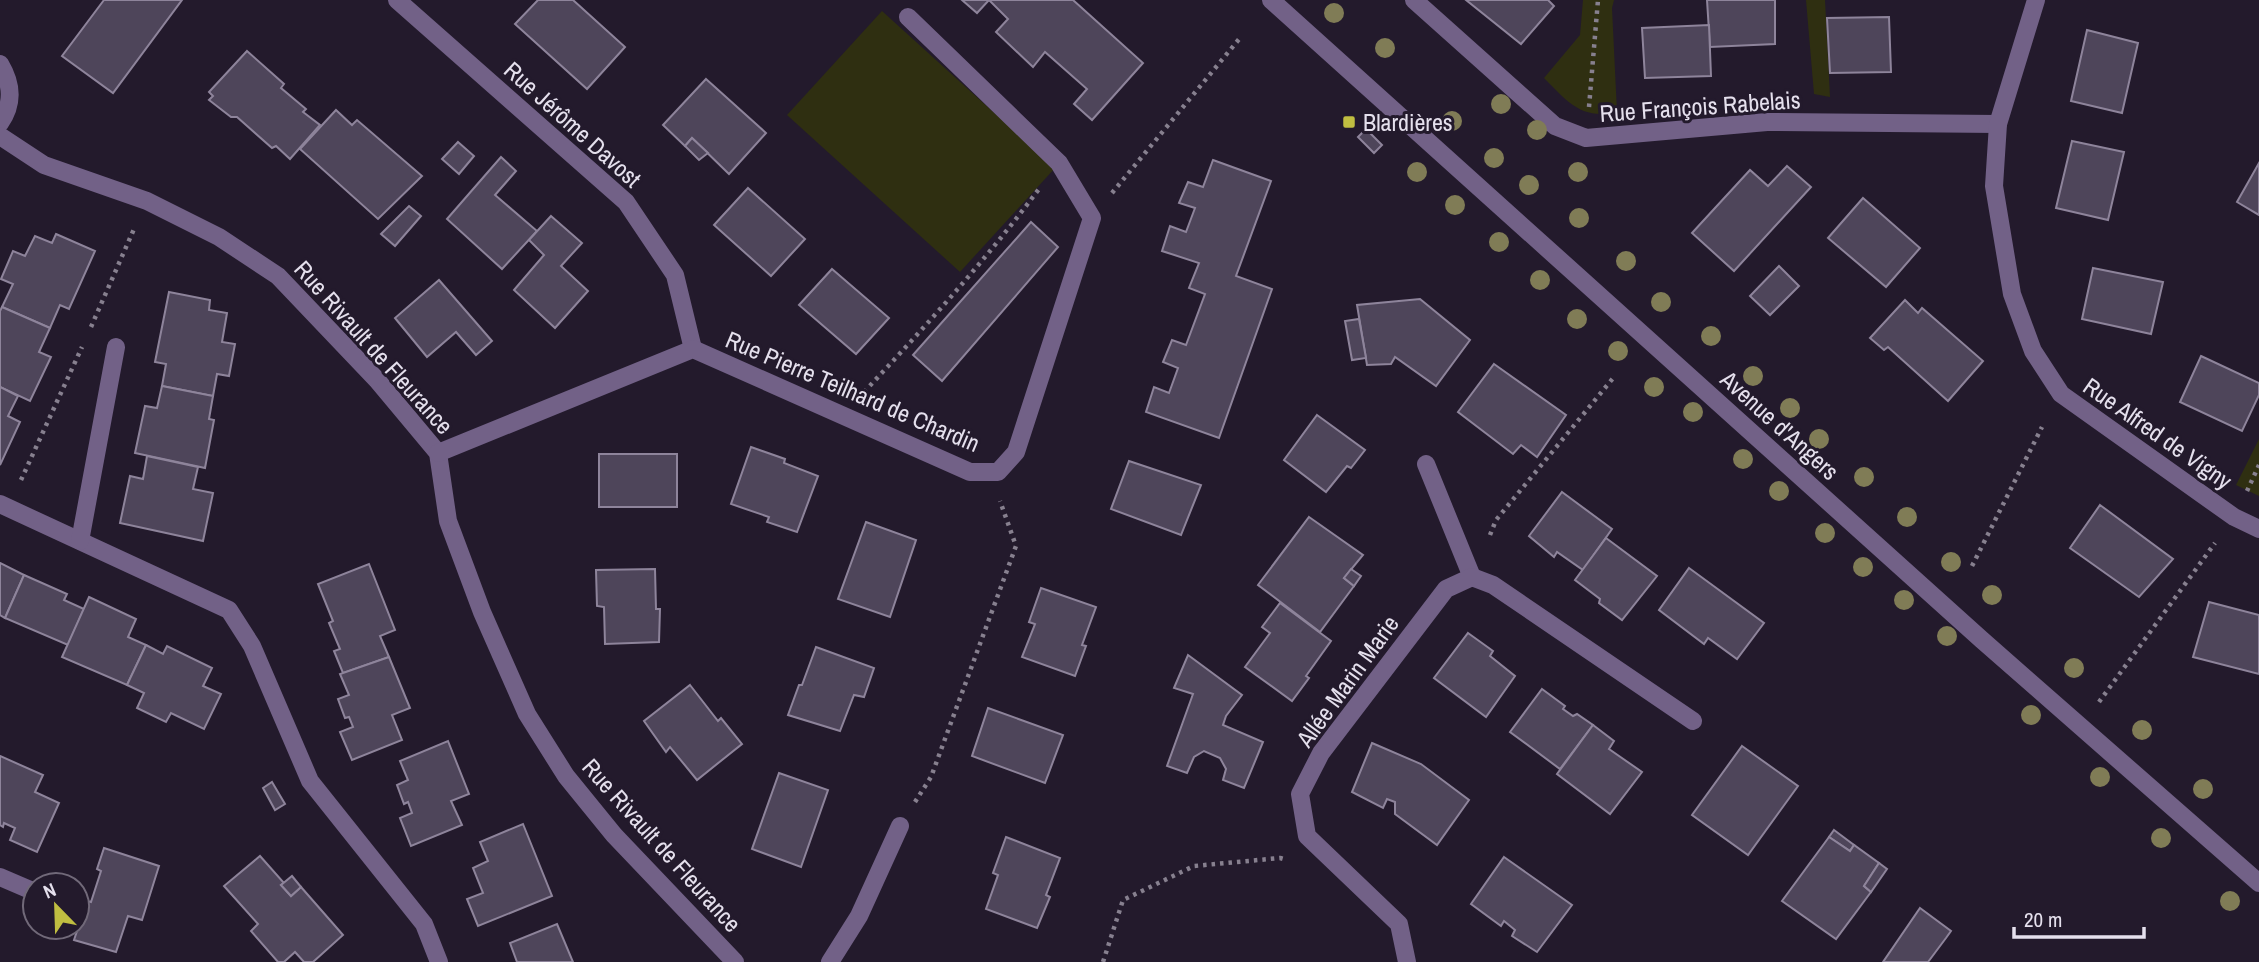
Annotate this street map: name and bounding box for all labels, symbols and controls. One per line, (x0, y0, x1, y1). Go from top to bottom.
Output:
street label: Rue Jérôme Davost (498, 54, 649, 194)
street label: Rue François Rabelais (1598, 83, 1802, 129)
place label: Blardières (1363, 106, 1453, 138)
marker: Blardières (1341, 114, 1357, 130)
street label: Rue Rivault de Fleurance (287, 253, 461, 441)
street label: Rue Pierre Teilhard de Chardin (721, 323, 985, 459)
street label: Avenue d'Angers (1713, 363, 1846, 487)
street label: Rue Alfred de Vigny (2077, 370, 2239, 496)
street label: Allée Marin Marie (1288, 609, 1406, 754)
street label: Rue Rivault de Fleurance (575, 751, 749, 939)
north arrow (21, 871, 91, 941)
text: N (39, 876, 60, 905)
scale bar (2014, 895, 2144, 939)
text: 20 m (2024, 905, 2062, 934)

